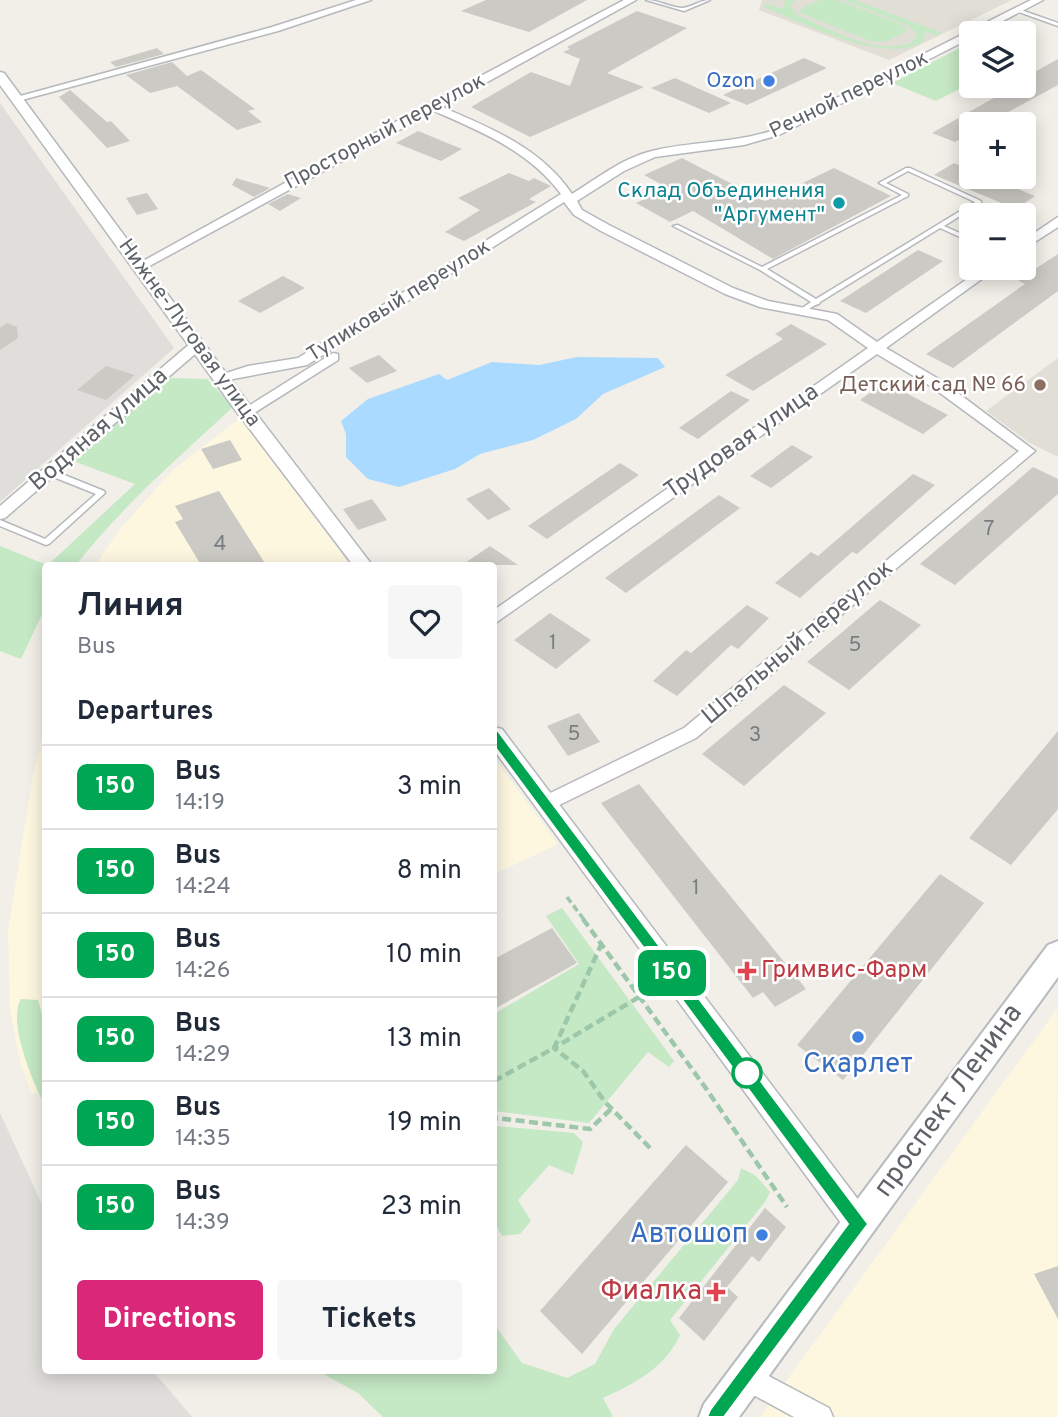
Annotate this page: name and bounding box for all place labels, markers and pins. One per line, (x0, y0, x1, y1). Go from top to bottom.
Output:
place label: Ozon (706, 68, 755, 95)
marker: Ozon (761, 73, 777, 89)
place label: Склад Объединения "Аргумент" (617, 178, 825, 229)
marker: Склад Объединения "Аргумент" (831, 195, 847, 211)
place label: Детский сад № 66 (839, 372, 1026, 399)
marker: Детский сад № 66 (1032, 377, 1048, 393)
place label: Гримвис-Фарм (761, 956, 927, 986)
marker: Гримвис-Фарм (739, 963, 755, 979)
marker: Скарлет (850, 1029, 866, 1045)
place label: Скарлет (803, 1047, 913, 1083)
unlabelled marker (732, 1058, 762, 1088)
place label: Автошоп (630, 1217, 748, 1253)
marker: Автошоп (754, 1227, 770, 1243)
place label: Фиалка (601, 1274, 702, 1310)
marker: Фиалка (708, 1284, 724, 1300)

